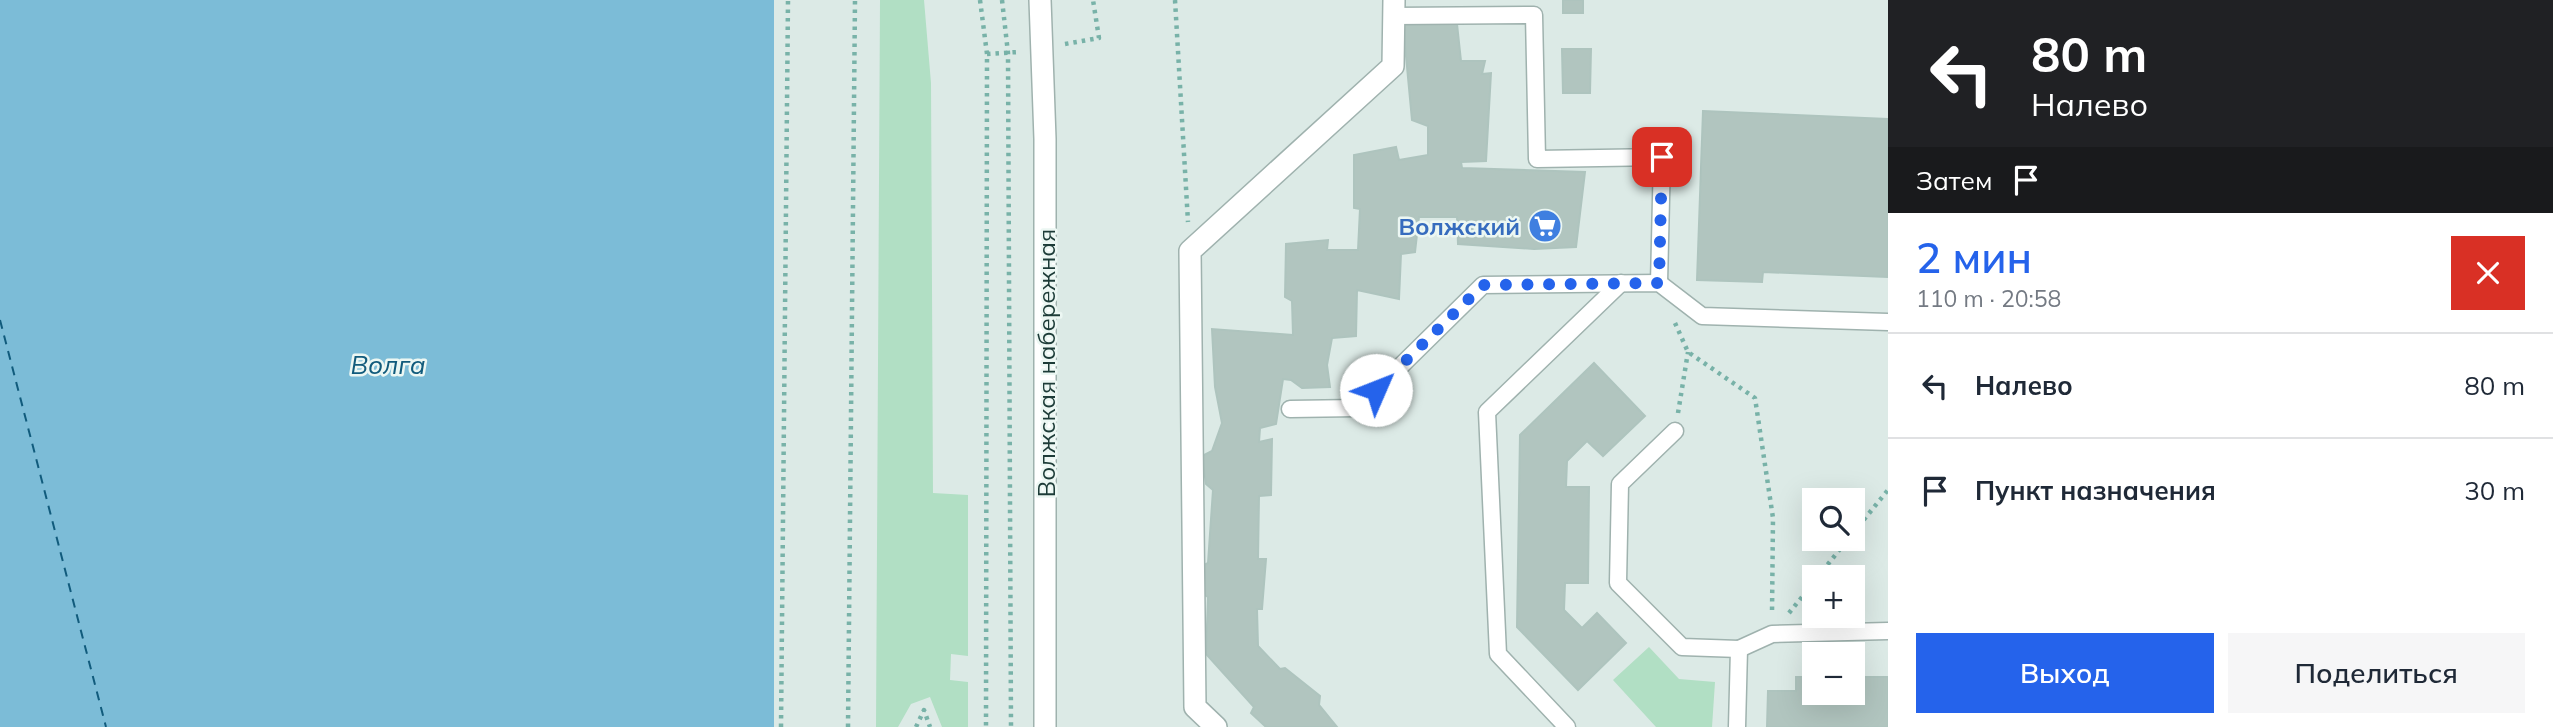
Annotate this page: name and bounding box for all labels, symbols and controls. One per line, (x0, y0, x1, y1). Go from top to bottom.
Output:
text: 80 m (2031, 23, 2147, 84)
icon: left (1916, 28, 2007, 119)
text: Налево (2031, 84, 2148, 124)
pin (1632, 127, 1692, 187)
icon: arrive (1643, 138, 1681, 176)
icon: arrive (2007, 161, 2045, 199)
text: Затем (1916, 164, 1993, 197)
supermarket icon: Волжский (1526, 207, 1564, 245)
place label: Волжский (1399, 211, 1520, 241)
street label: Волжская набережная (1031, 229, 1061, 497)
text: 2 мин (1916, 231, 2032, 284)
button: close (2451, 236, 2525, 310)
text: 110 m · 20:58 (1916, 284, 2061, 313)
water label: Волга (350, 348, 426, 381)
position arrow (1339, 353, 1413, 427)
icon: left (1916, 367, 1954, 405)
text: Налево (1975, 369, 2073, 402)
text: 80 m (2464, 369, 2525, 402)
icon: arrive (1916, 472, 1954, 510)
text: Пункт назначения (1975, 474, 2216, 507)
text: 30 m (2464, 474, 2525, 507)
map controls (1802, 488, 1865, 705)
button: search (1802, 488, 1865, 551)
button: + (1802, 565, 1865, 628)
button: Выход (1916, 633, 2214, 713)
button: Поделиться (2228, 633, 2525, 713)
button: − (1802, 642, 1865, 705)

